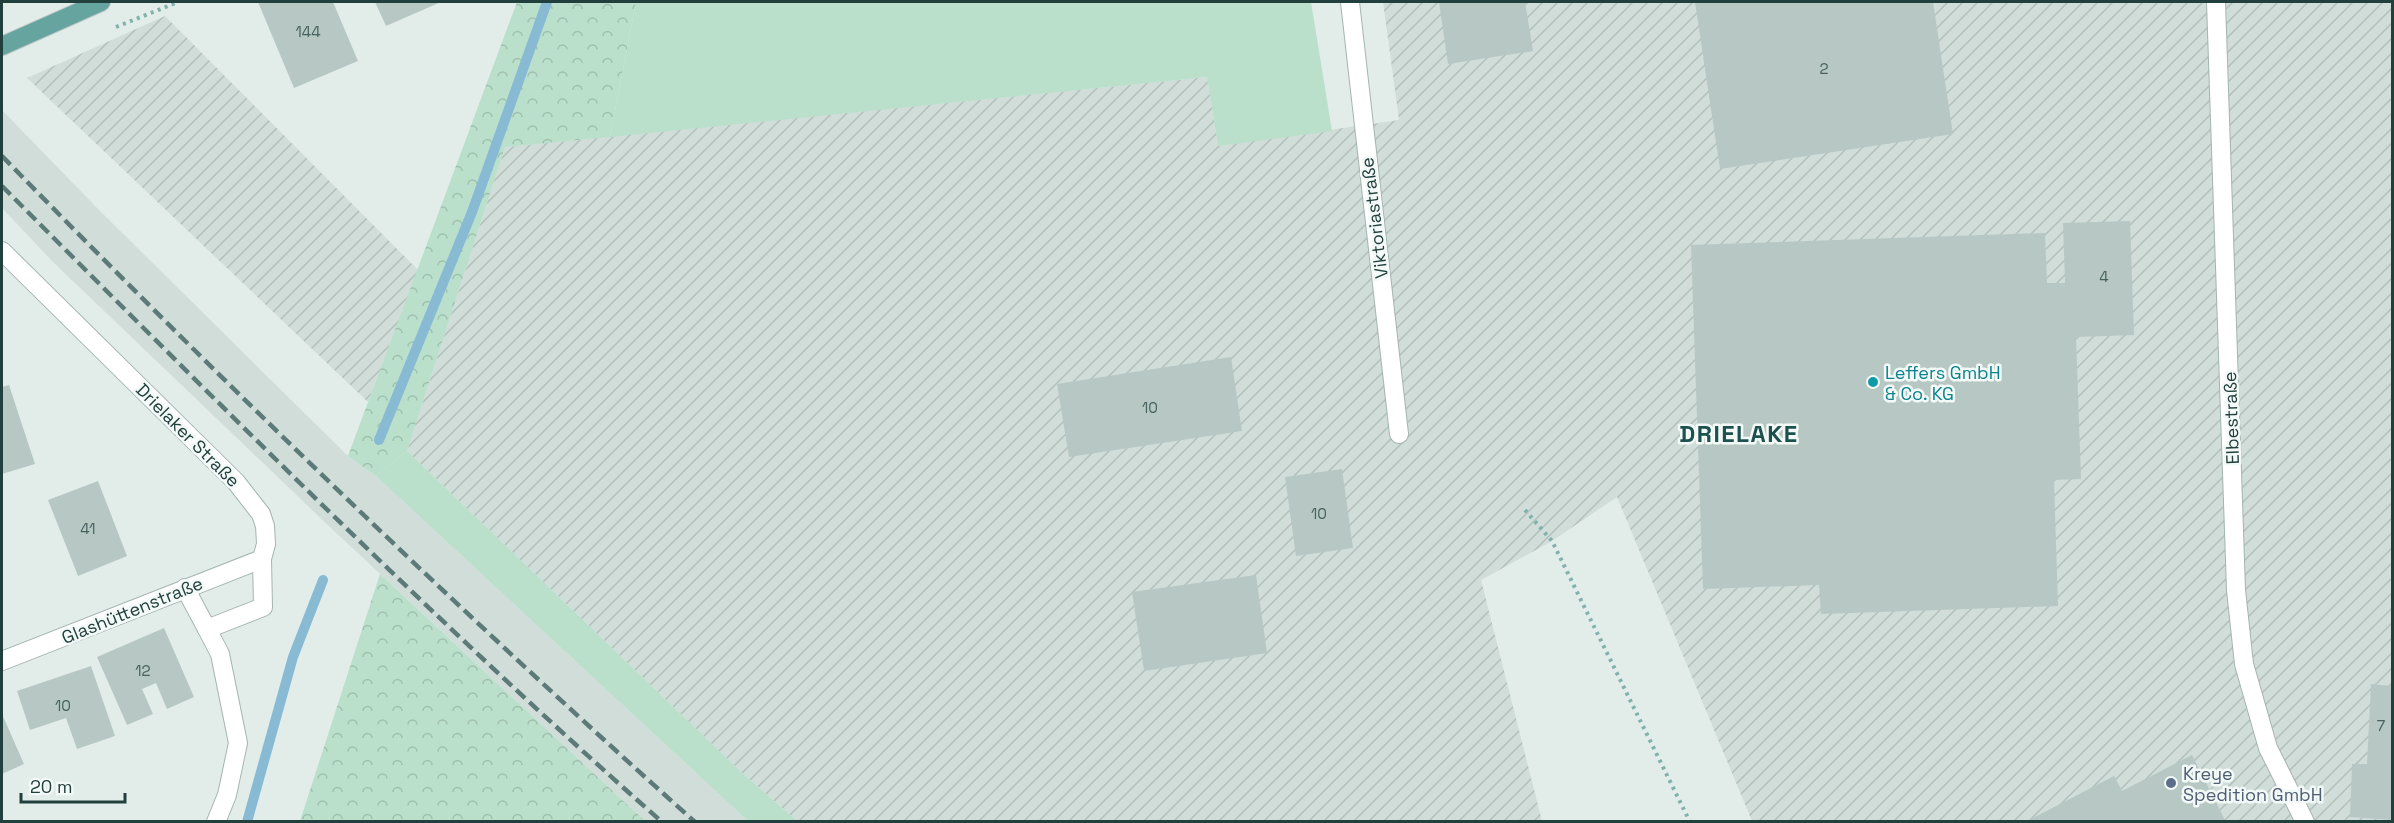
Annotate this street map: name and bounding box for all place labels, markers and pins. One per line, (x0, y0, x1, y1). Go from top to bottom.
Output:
place label: Leffers GmbH & Co. KG (1885, 361, 2001, 405)
marker: Leffers GmbH & Co. KG (1866, 375, 1880, 389)
place label: Kreye Spedition GmbH (2183, 762, 2323, 806)
marker: Kreye Spedition GmbH (2164, 776, 2178, 790)

